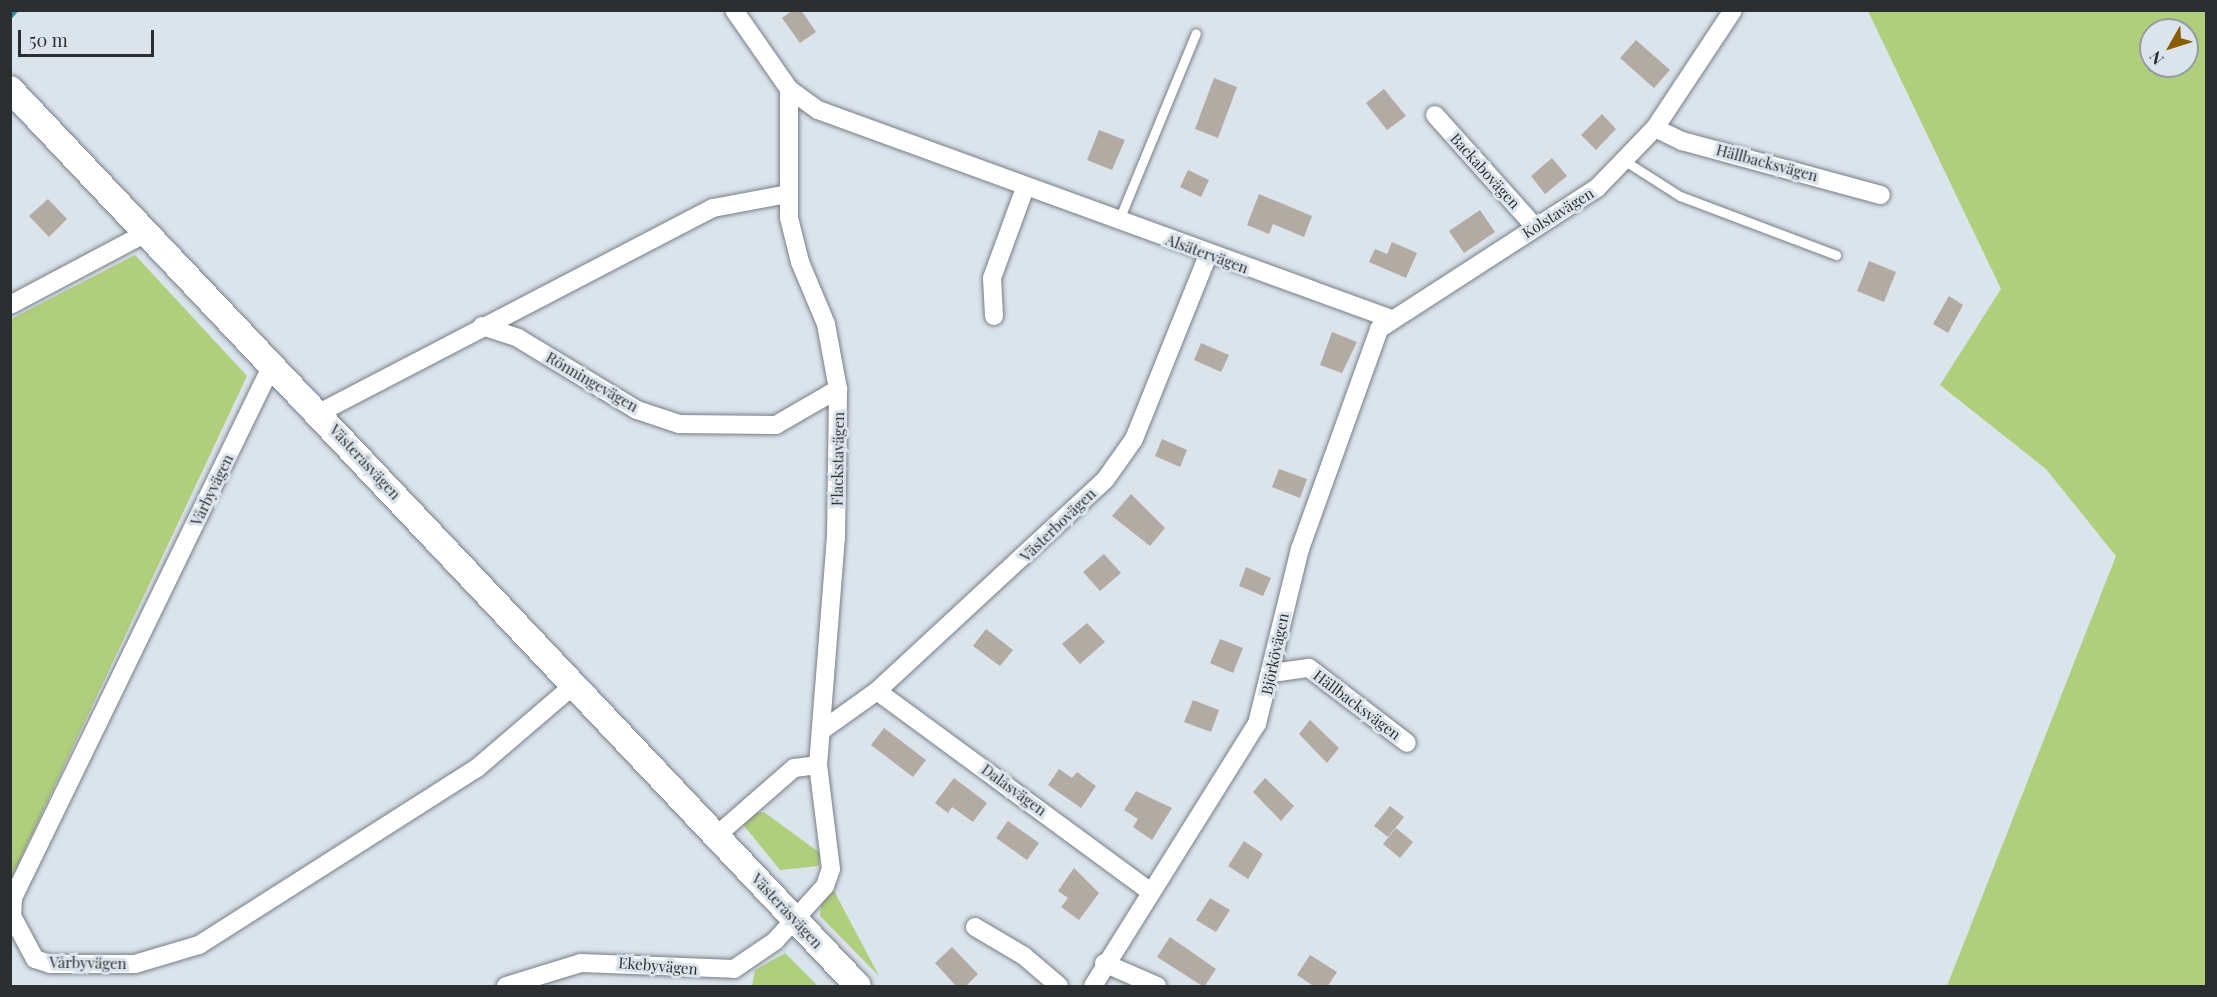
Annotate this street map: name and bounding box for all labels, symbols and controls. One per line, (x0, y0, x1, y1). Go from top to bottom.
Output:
scale bar (21, 18, 158, 56)
north arrow (2139, 18, 2199, 78)
text: 50 m (29, 28, 68, 52)
text: N (2144, 47, 2168, 69)
street label: Backabovägen (1446, 130, 1524, 212)
street label: Hällbacksvägen (1714, 141, 1820, 185)
street label: Kolstavägen (1519, 184, 1597, 242)
street label: Alsätervägen (1163, 231, 1251, 277)
street label: Rönningevägen (543, 348, 641, 416)
street label: Flackstavägen (828, 412, 848, 506)
street label: Västeråsvägen (326, 421, 404, 503)
street label: Vårbyvägen (187, 451, 237, 529)
street label: Västerbovägen (1017, 485, 1099, 565)
street label: Björkövägen (1258, 612, 1292, 696)
street label: Hällbacksvägen (1310, 666, 1404, 744)
street label: Dalåsvägen (978, 760, 1050, 820)
street label: Västeråsvägen (748, 870, 826, 952)
street label: Vårbyvägen (49, 953, 127, 973)
street label: Ekebyvägen (618, 954, 698, 978)

